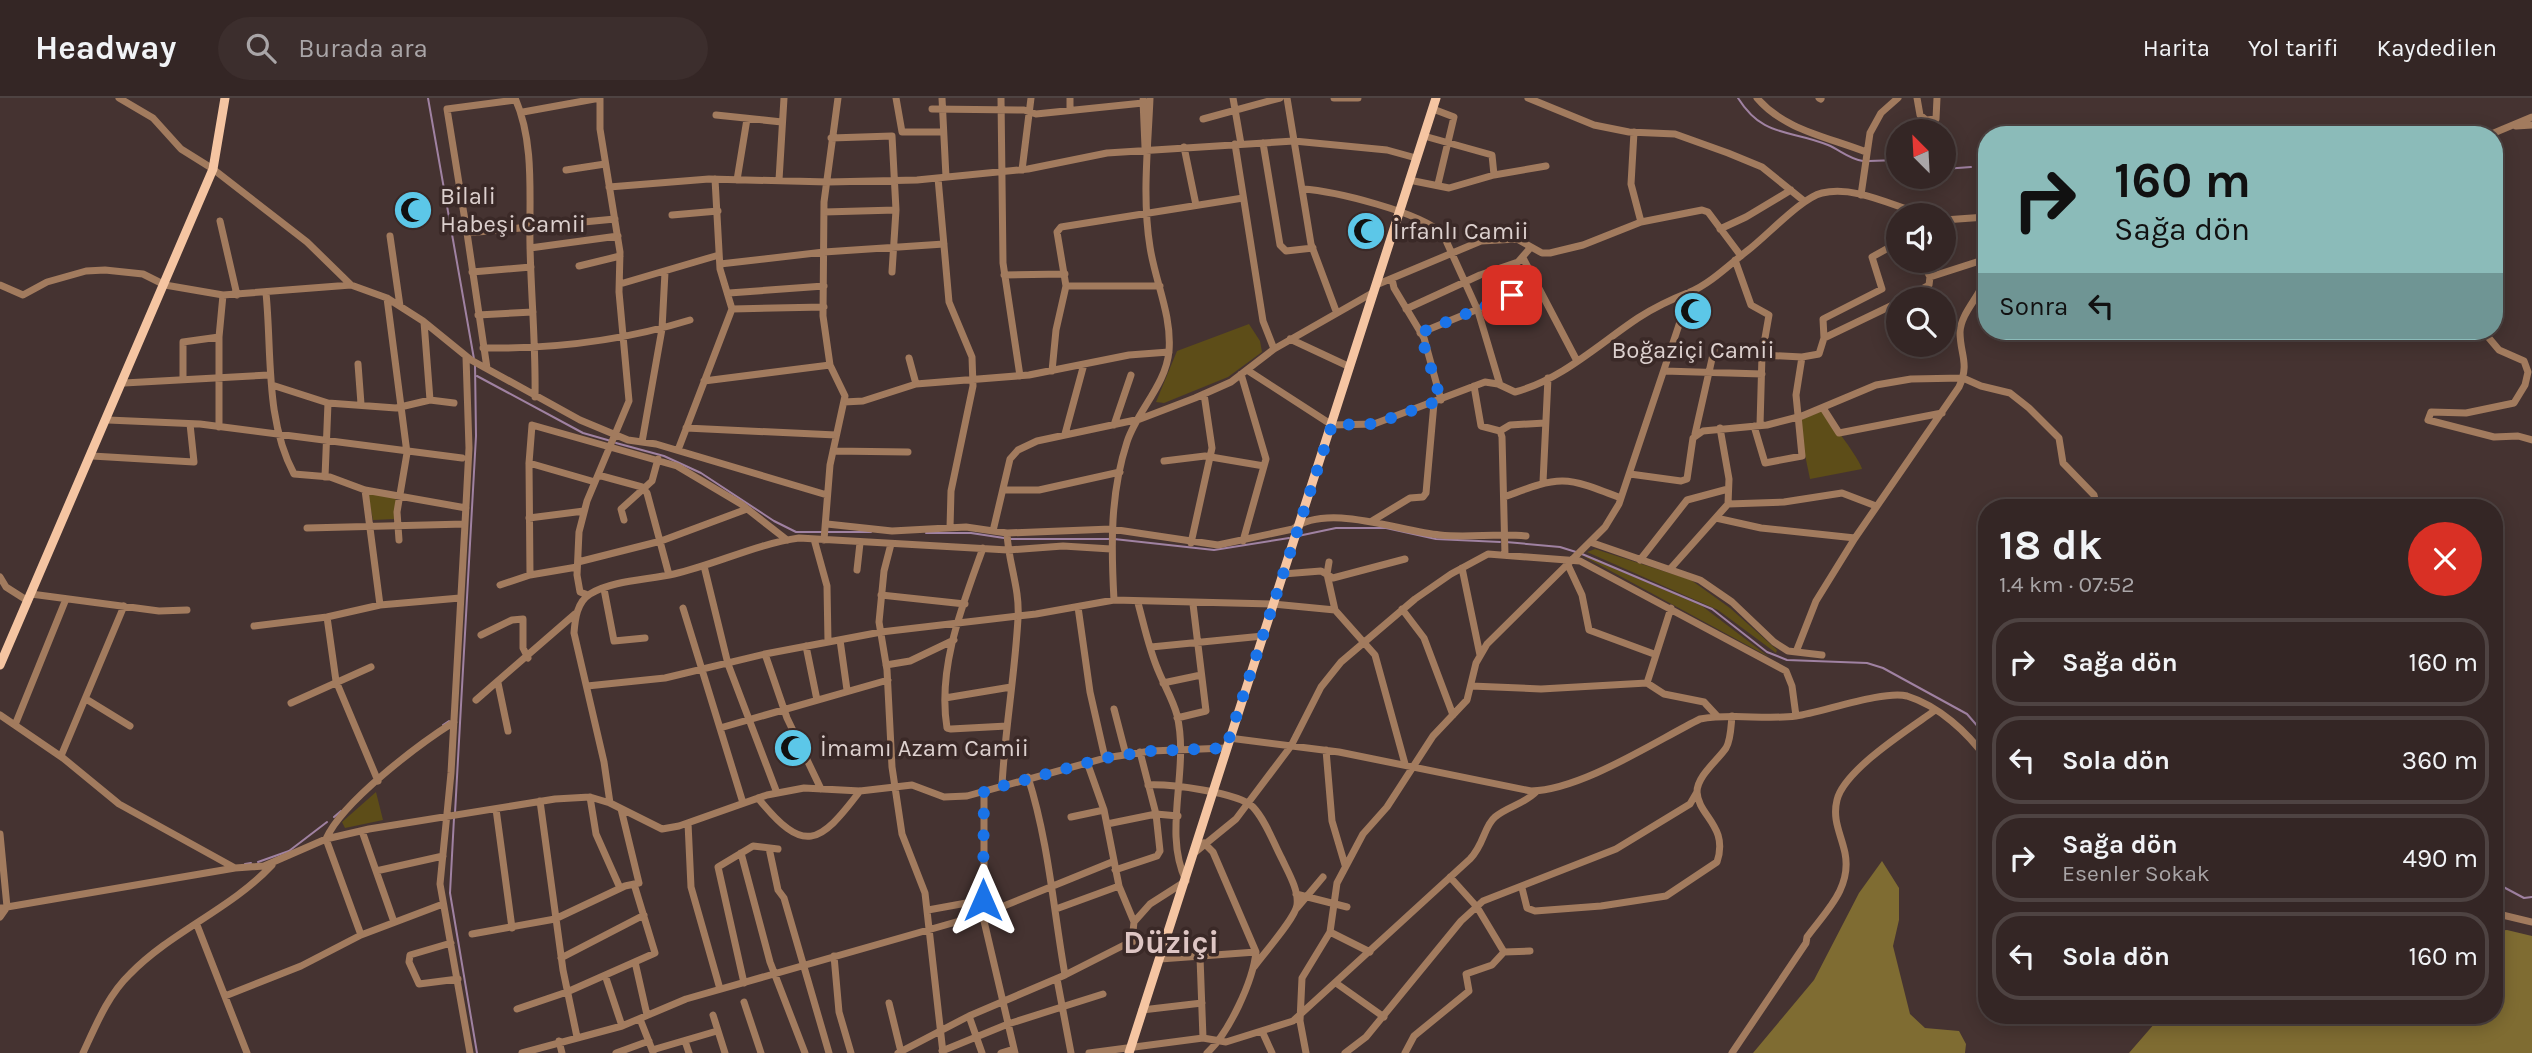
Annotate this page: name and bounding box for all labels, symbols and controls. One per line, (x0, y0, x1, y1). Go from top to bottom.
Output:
search box (218, 17, 708, 80)
text: Headway (35, 29, 176, 67)
icon: search (242, 29, 280, 67)
text: Burada ara (298, 33, 428, 64)
text: Harita (2143, 34, 2210, 62)
text: Yol tarifi (2248, 34, 2339, 62)
text: Kaydedilen (2377, 34, 2497, 62)
north arrow (1886, 119, 1956, 189)
map controls (1886, 119, 1956, 357)
text: 160 m (2114, 152, 2251, 209)
icon: right (1999, 154, 2090, 245)
place label: Bilali Habeşi Camii (440, 182, 586, 238)
mosque icon: Bilali Habeşi Camii (392, 189, 434, 231)
button: sound (1886, 203, 1956, 273)
mosque icon: İrfanlı Camii (1345, 210, 1387, 252)
text: Sağa dön (2114, 211, 2250, 248)
place label: İrfanlı Camii (1393, 217, 1529, 245)
pin (1482, 265, 1542, 325)
icon: arrive (1493, 276, 1531, 314)
button: search (1886, 287, 1956, 357)
icon: left (2082, 287, 2120, 325)
mosque icon: Boğaziçi Camii (1672, 290, 1714, 332)
text: Sonra (1999, 291, 2068, 322)
place label: Boğaziçi Camii (1611, 336, 1775, 364)
text: 18 dk (1999, 520, 2102, 570)
button: close (2408, 522, 2482, 596)
text: 1.4 km · 07:52 (1999, 571, 2135, 598)
icon: right (2003, 643, 2041, 681)
text: Sağa dön (2062, 647, 2178, 678)
text: 160 m (2409, 647, 2478, 678)
mosque icon: İmamı Azam Camii (772, 727, 814, 769)
place label: İmamı Azam Camii (820, 734, 1029, 762)
icon: left (2003, 741, 2041, 779)
text: Sola dön (2062, 745, 2170, 776)
text: 360 m (2402, 745, 2478, 776)
text: Sağa dön (2062, 829, 2178, 860)
icon: right (2003, 839, 2041, 877)
text: 490 m (2402, 843, 2478, 874)
text: Esenler Sokak (2062, 860, 2210, 887)
position arrow (946, 863, 1020, 937)
district label: Düziçi (1123, 924, 1219, 961)
icon: left (2003, 937, 2041, 975)
text: Sola dön (2062, 941, 2170, 972)
text: 160 m (2409, 941, 2478, 972)

